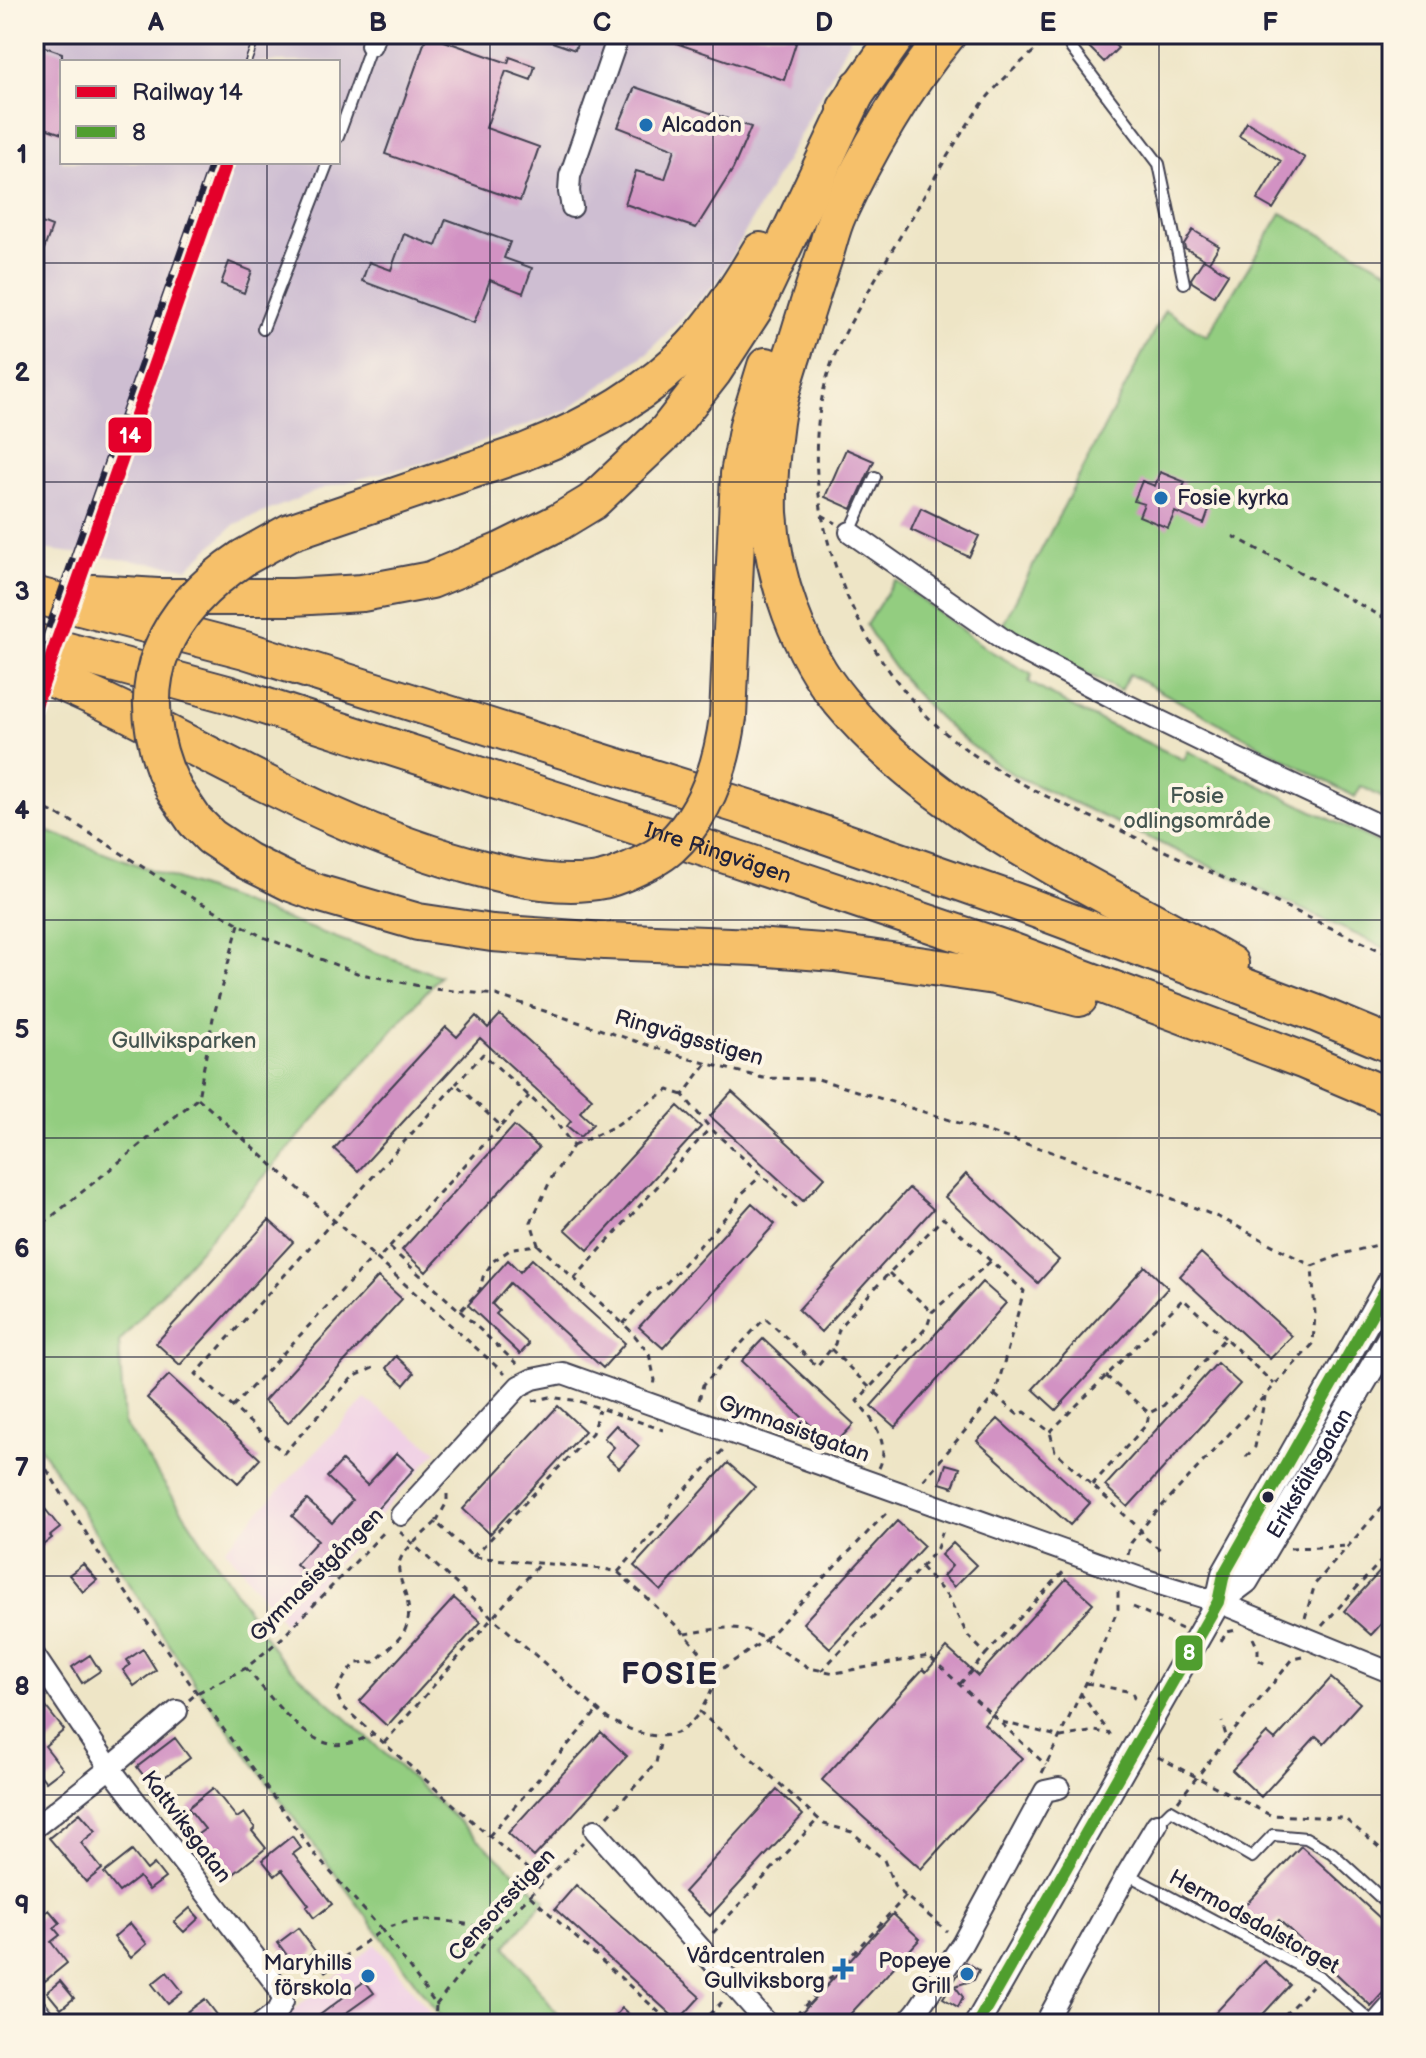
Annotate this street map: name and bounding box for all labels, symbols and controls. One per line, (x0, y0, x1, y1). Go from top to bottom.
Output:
text: A (147, 8, 164, 39)
text: B (369, 8, 387, 39)
text: C (593, 8, 611, 39)
text: D (815, 8, 833, 39)
text: E (1040, 8, 1057, 39)
text: F (1262, 8, 1278, 39)
legend (60, 60, 340, 164)
text: Railway 14 (132, 78, 243, 107)
place label: Alcadon (662, 112, 742, 139)
marker: Alcadon (637, 116, 655, 134)
text: 8 (132, 118, 146, 147)
text: 1 (17, 140, 27, 171)
text: 2 (14, 358, 30, 389)
line badge: 14 (107, 416, 153, 454)
text: 14 (119, 423, 141, 450)
place label: Fosie kyrka (1177, 485, 1289, 512)
marker: Fosie kyrka (1152, 489, 1170, 507)
text: 3 (14, 577, 30, 608)
park label: Fosie odlingsområde (1123, 783, 1271, 835)
text: 4 (14, 796, 30, 827)
street label: Inre Ringvägen (641, 816, 795, 890)
street label: Ringvägsstigen (612, 1004, 766, 1072)
text: 5 (14, 1015, 30, 1046)
park label: Gullviksparken (112, 1028, 256, 1055)
text: 6 (14, 1234, 30, 1265)
street label: Gymnasistgatan (715, 1389, 873, 1469)
street label: Eriksfältsgatan (1261, 1404, 1358, 1543)
text: 7 (15, 1453, 29, 1484)
unlabelled marker (1260, 1489, 1276, 1505)
street label: Gymnasistgången (244, 1502, 390, 1648)
line badge: 8 (1174, 1634, 1204, 1672)
text: 8 (1182, 1640, 1196, 1667)
district label: FOSIE (621, 1657, 719, 1693)
text: 8 (14, 1672, 30, 1703)
street label: Kattviksgatan (135, 1766, 237, 1888)
street label: Censorsstigen (443, 1843, 561, 1967)
street label: Hermodsdalstorget (1164, 1864, 1344, 1980)
text: 9 (14, 1891, 30, 1922)
place label: Vårdcentralen Gullviksborg (686, 1943, 825, 1995)
place label: Popeye Grill (878, 1948, 951, 2000)
place label: Maryhills förskola (264, 1950, 352, 2002)
marker: Vårdcentralen Gullviksborg (832, 1958, 854, 1980)
marker: Popeye Grill (958, 1965, 976, 1983)
marker: Maryhills förskola (359, 1967, 377, 1985)

